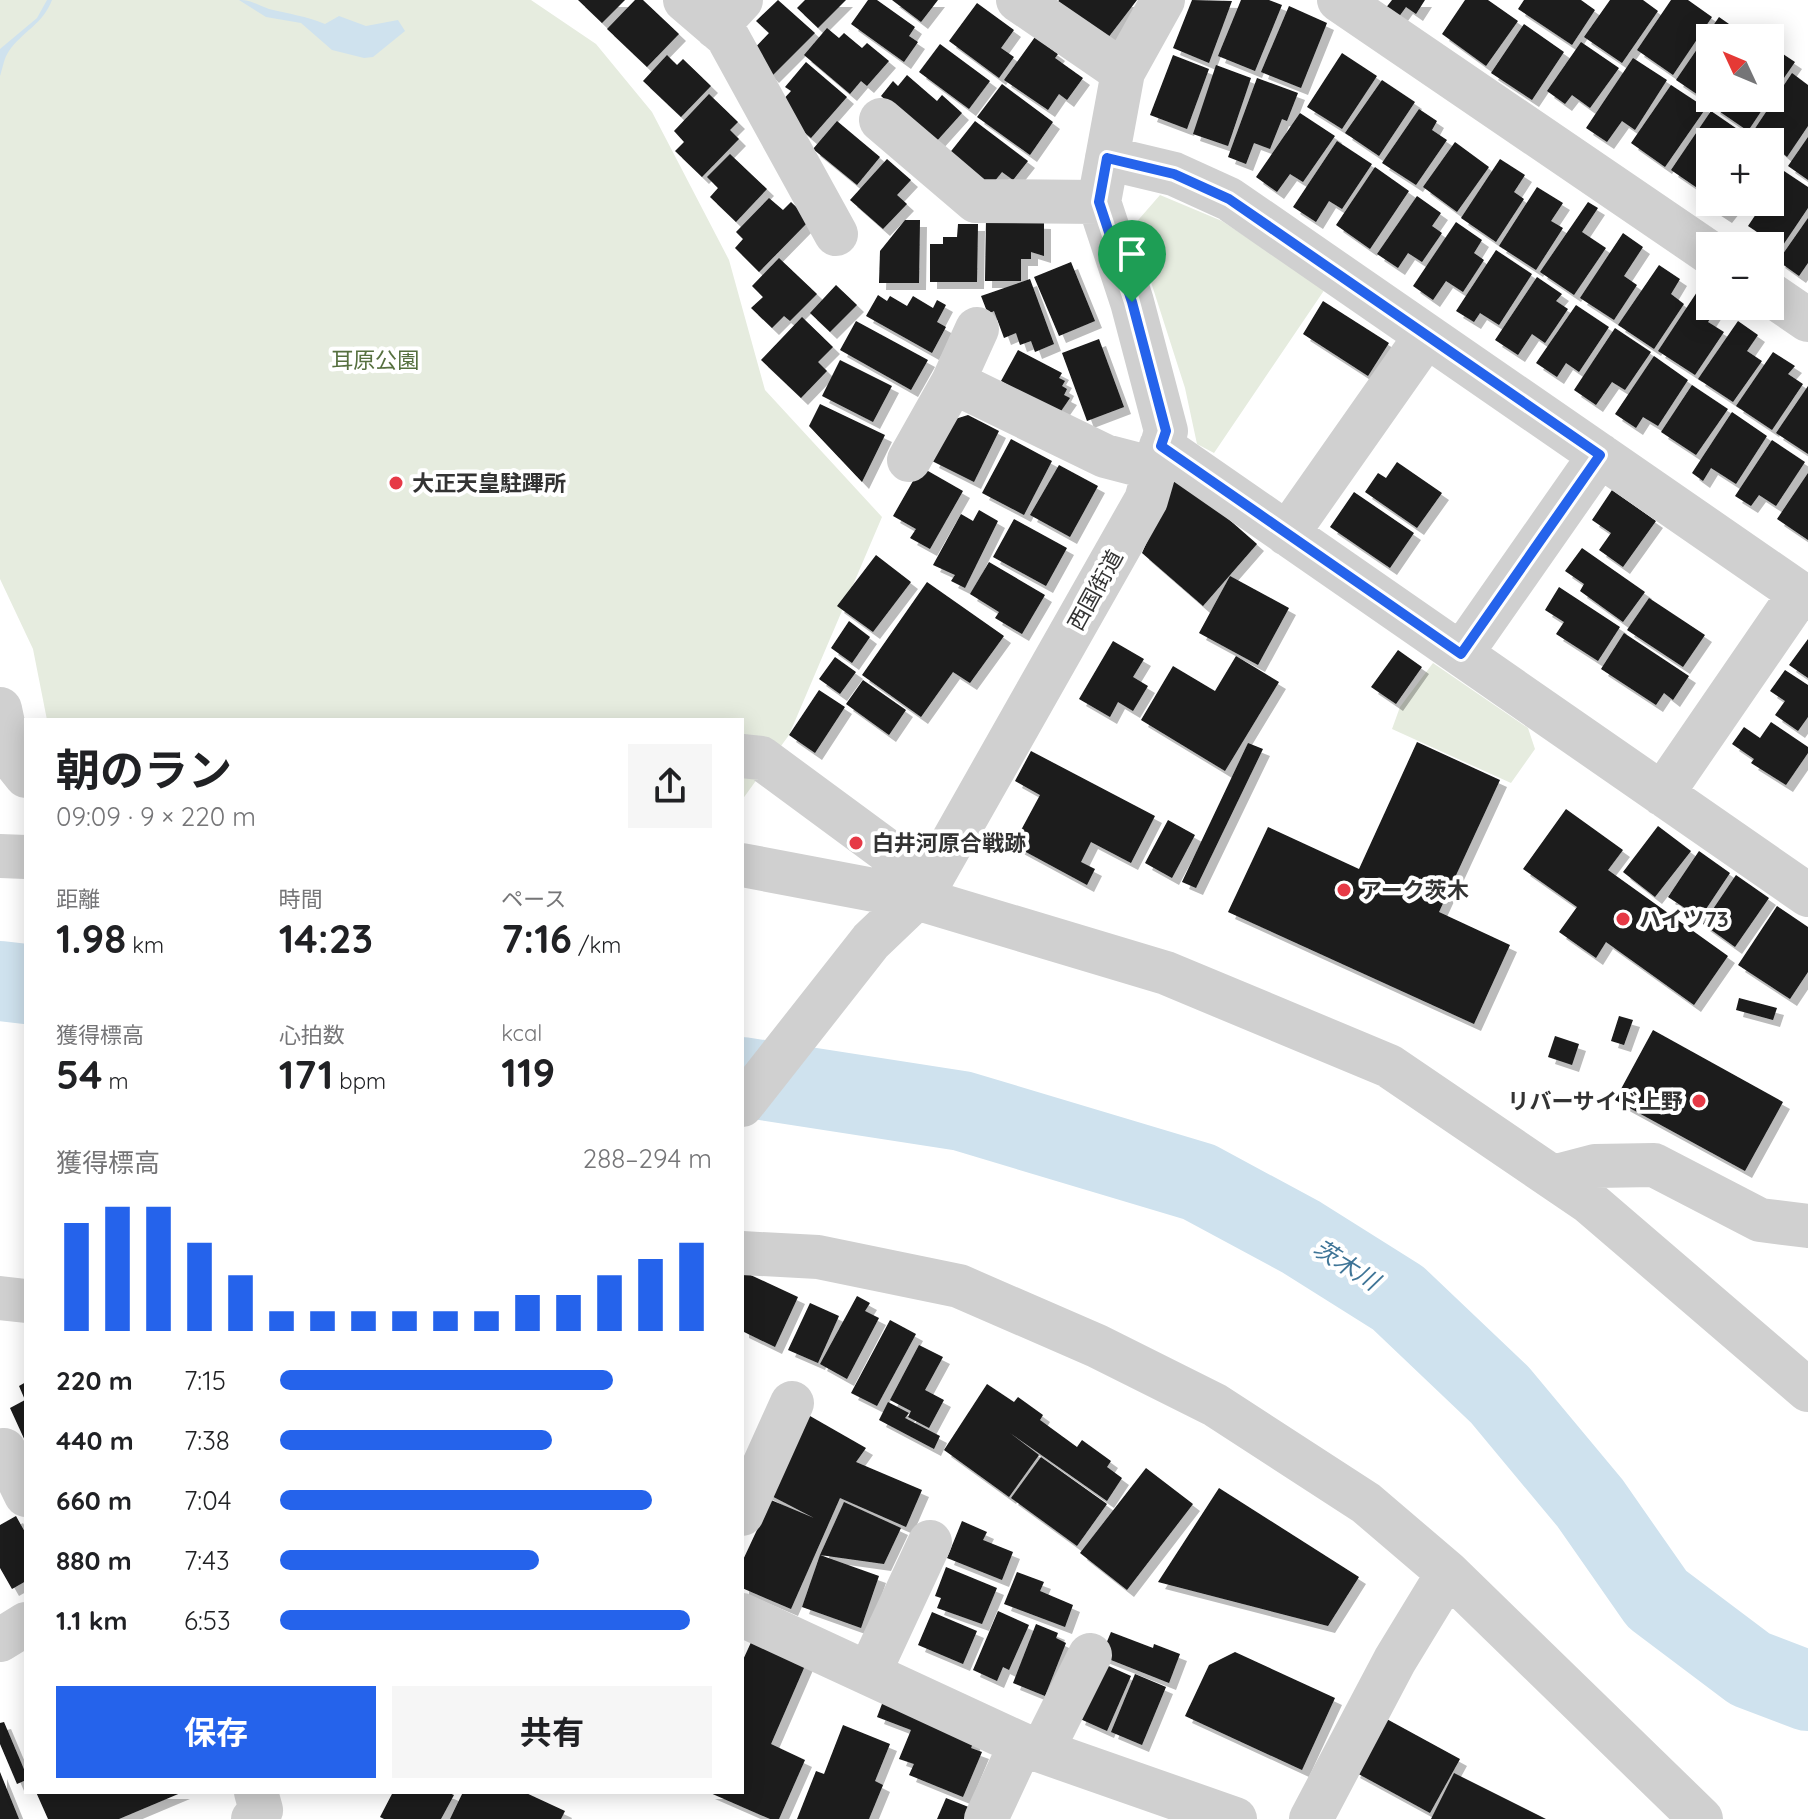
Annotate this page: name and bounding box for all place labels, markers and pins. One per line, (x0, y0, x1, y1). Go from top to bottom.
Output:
pin (1098, 220, 1166, 302)
place label: 大正天皇駐蹕所 (412, 469, 566, 497)
marker: 大正天皇駐蹕所 (387, 474, 405, 492)
place label: 白井河原合戦跡 (872, 829, 1026, 857)
marker: 白井河原合戦跡 (847, 834, 865, 852)
place label: アーク茨木 (1360, 876, 1469, 904)
marker: アーク茨木 (1335, 881, 1353, 899)
place label: ハイツ73 (1639, 905, 1728, 933)
marker: ハイツ73 (1614, 910, 1632, 928)
place label: リバーサイド上野 (1507, 1087, 1683, 1115)
marker: リバーサイド上野 (1690, 1092, 1708, 1110)

